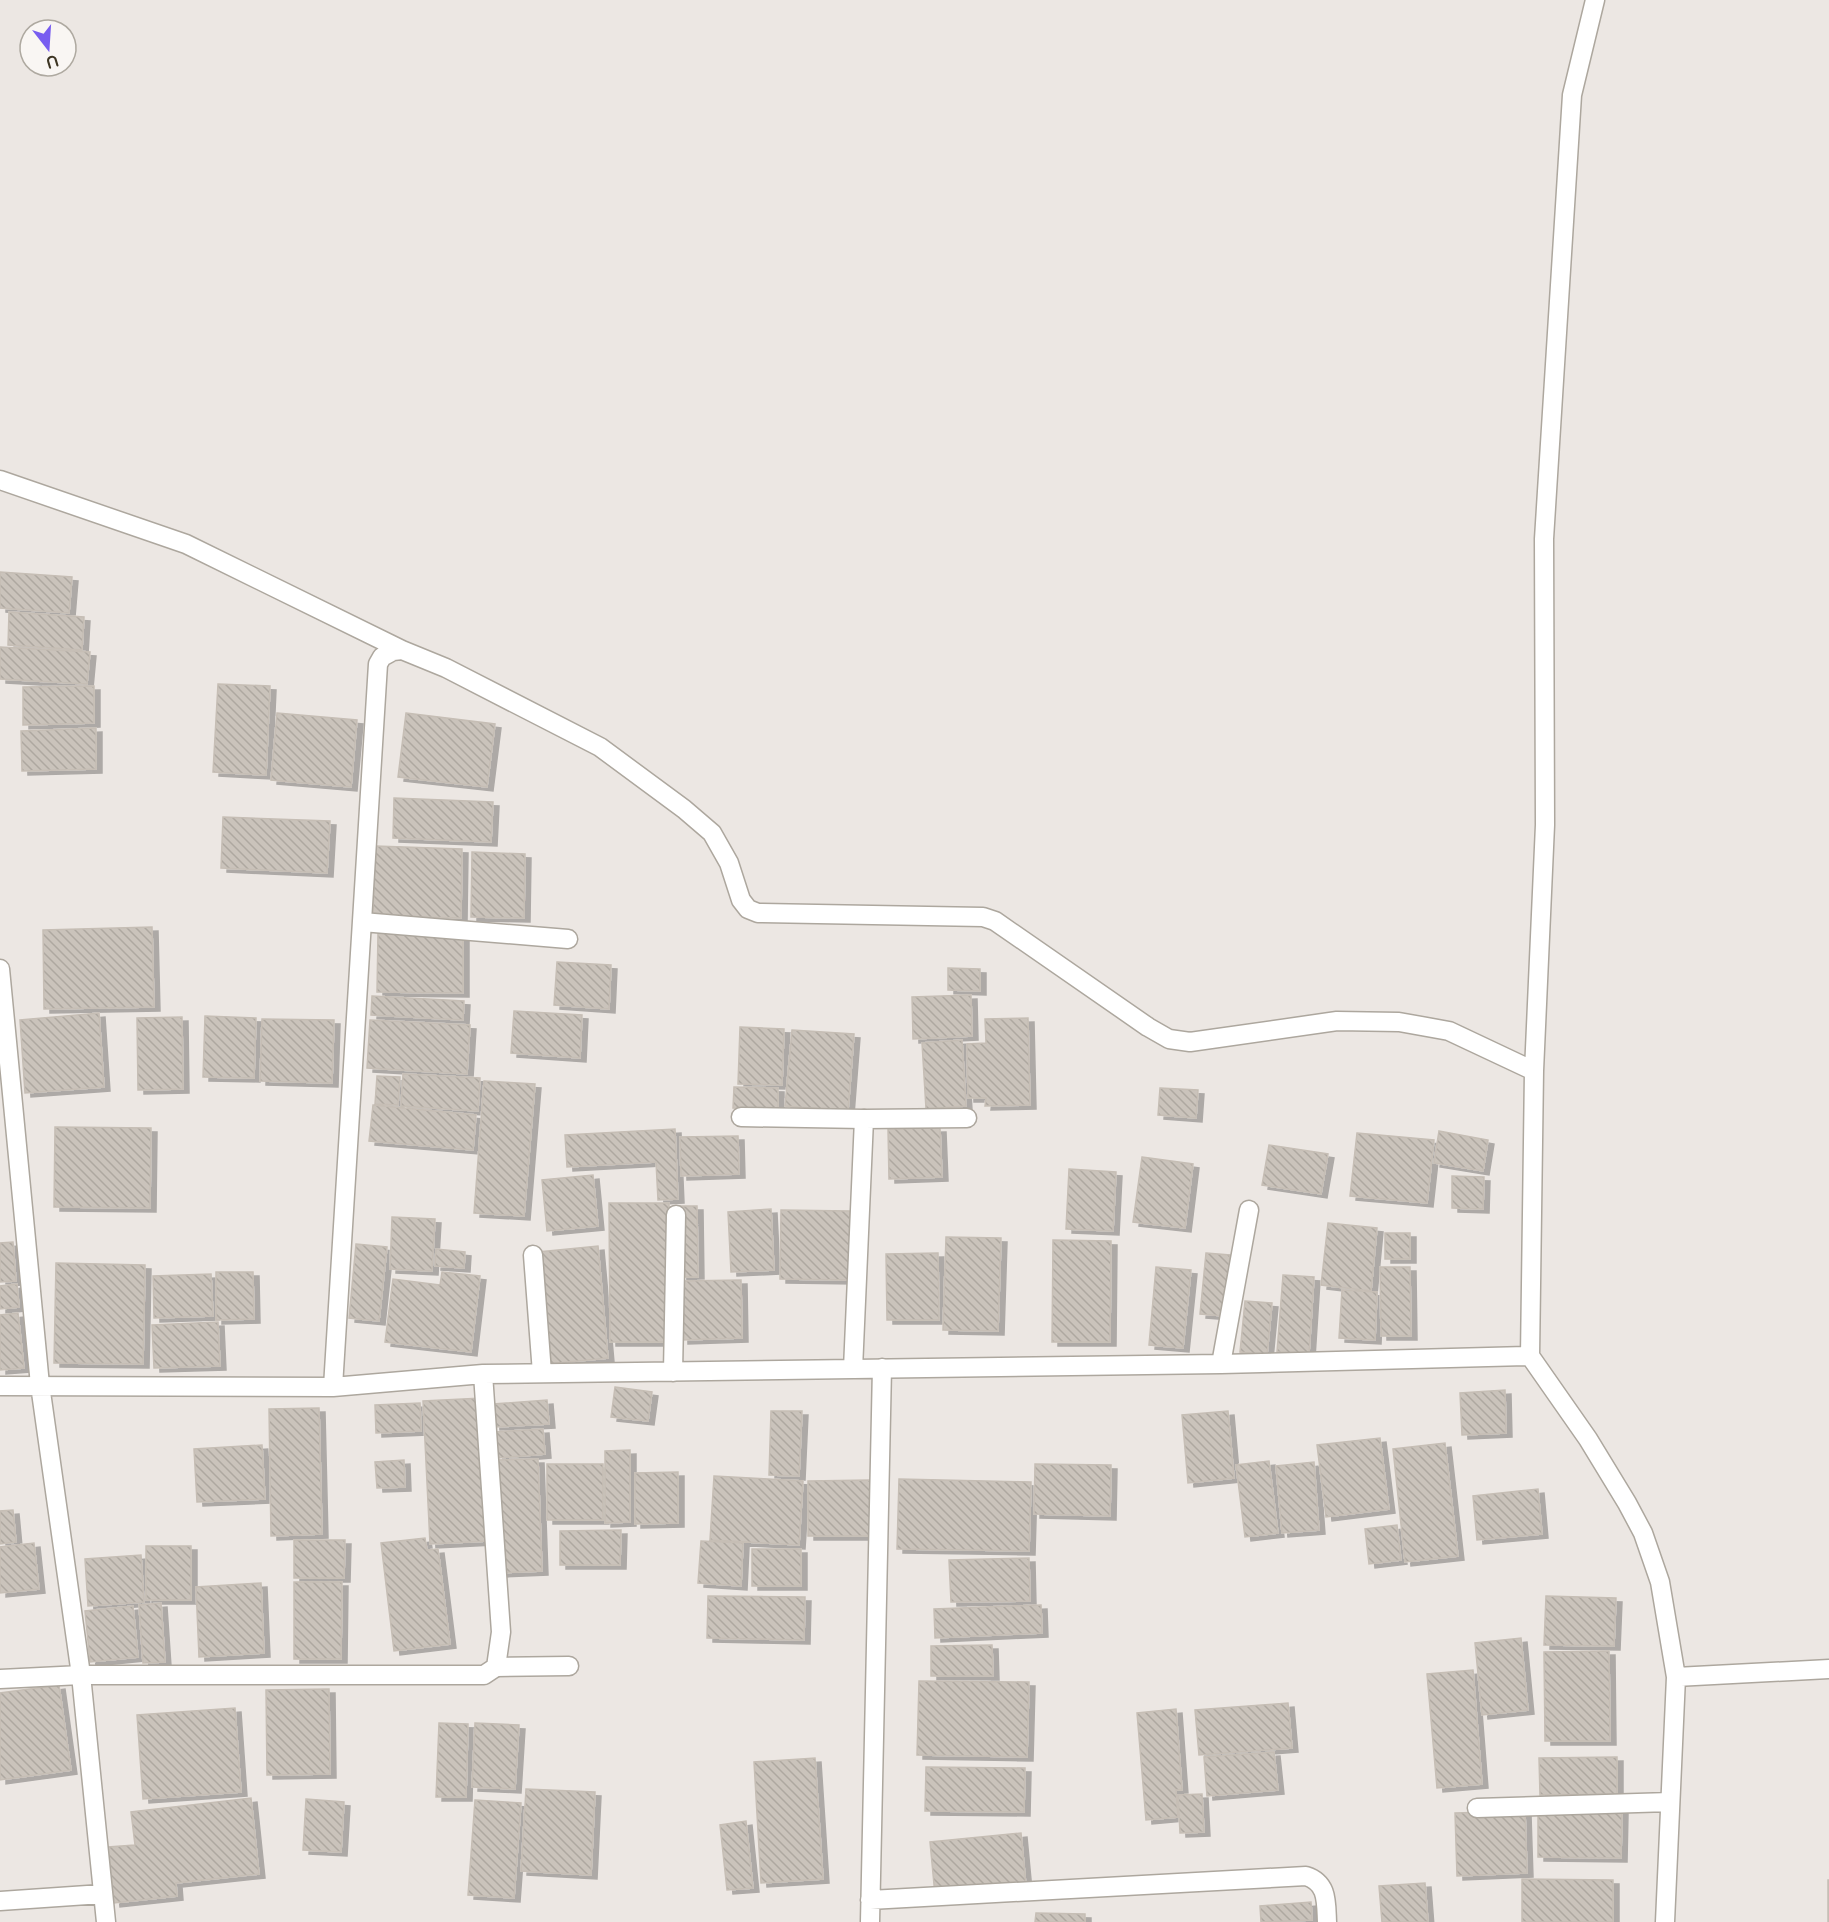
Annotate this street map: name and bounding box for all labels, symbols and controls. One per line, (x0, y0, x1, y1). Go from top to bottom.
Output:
north arrow (18, 18, 78, 78)
text: U (43, 50, 61, 73)

